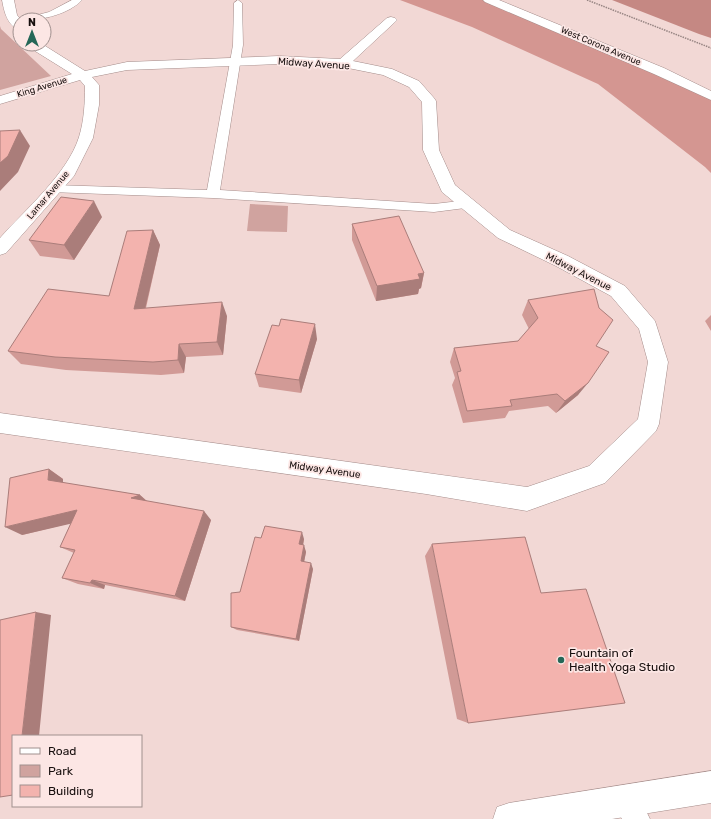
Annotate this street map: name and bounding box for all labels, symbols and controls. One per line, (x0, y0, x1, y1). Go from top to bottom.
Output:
north arrow (12, 12, 52, 52)
text: N (28, 16, 36, 29)
street label: West Corona Avenue (559, 25, 643, 67)
street label: Midway Avenue (278, 55, 351, 73)
street label: King Avenue (16, 75, 68, 99)
street label: Lamar Avenue (25, 169, 71, 221)
street label: Midway Avenue (544, 250, 614, 294)
street label: Midway Avenue (288, 459, 362, 481)
place label: Fountain of Health Yoga Studio (569, 646, 675, 674)
marker: Fountain of Health Yoga Studio (556, 655, 566, 665)
legend (12, 735, 142, 807)
text: Road (48, 744, 76, 758)
text: Park (48, 764, 74, 778)
text: Building (48, 784, 94, 798)

